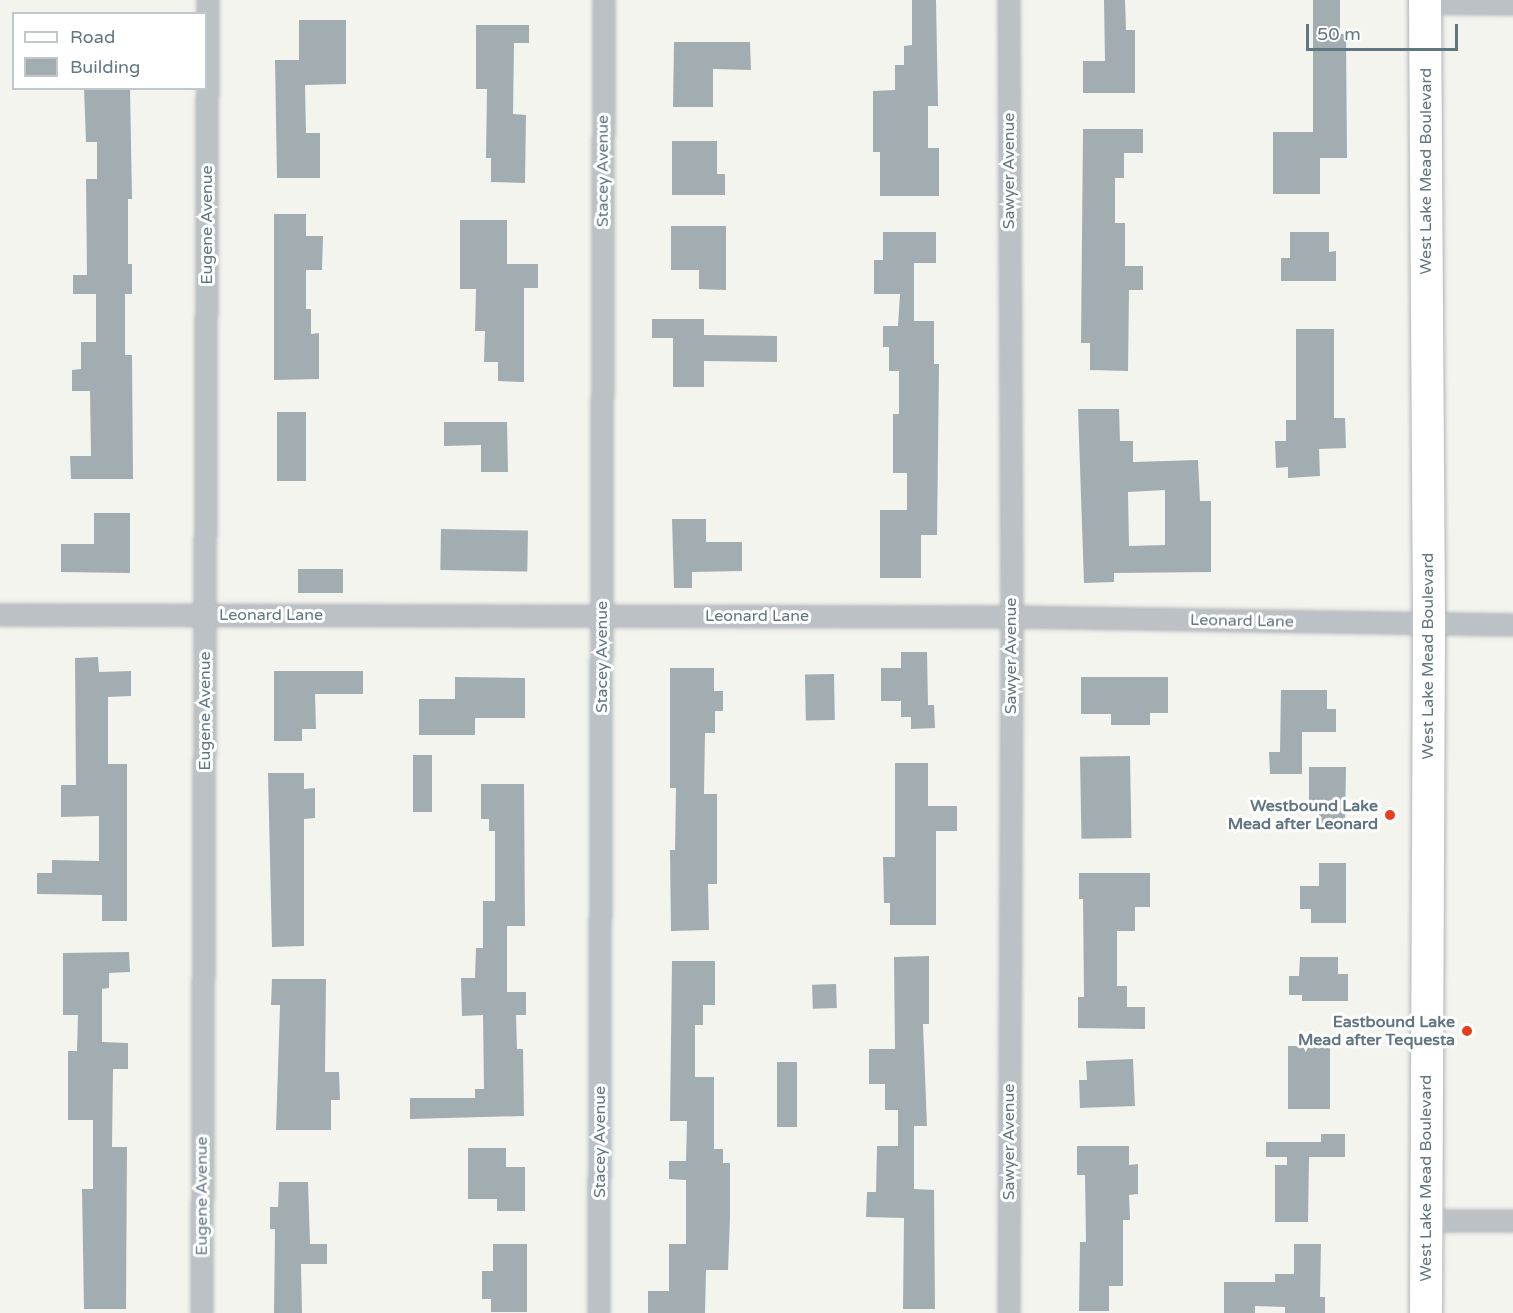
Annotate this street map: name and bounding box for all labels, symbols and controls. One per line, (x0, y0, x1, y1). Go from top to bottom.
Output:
legend (12, 12, 207, 90)
scale bar (1309, 12, 1460, 50)
text: 50 m (1317, 23, 1361, 45)
text: Road (70, 26, 115, 48)
text: Building (70, 56, 140, 78)
street label: West Lake Mead Boulevard (1416, 68, 1436, 274)
street label: Sawyer Avenue (999, 113, 1019, 229)
street label: Stacey Avenue (593, 115, 613, 227)
street label: Eugene Avenue (197, 165, 217, 285)
street label: West Lake Mead Boulevard (1418, 553, 1438, 759)
street label: Sawyer Avenue (1001, 598, 1021, 714)
street label: Stacey Avenue (592, 601, 612, 713)
street label: Leonard Lane (219, 605, 323, 625)
street label: Leonard Lane (705, 606, 809, 626)
street label: Leonard Lane (1190, 610, 1294, 632)
street label: Eugene Avenue (195, 651, 215, 771)
place label: Westbound Lake Mead after Leonard (1228, 796, 1378, 834)
marker: Westbound Lake Mead after Leonard (1383, 808, 1397, 822)
place label: Eastbound Lake Mead after Tequesta (1298, 1012, 1455, 1050)
marker: Eastbound Lake Mead after Tequesta (1460, 1024, 1474, 1038)
street label: West Lake Mead Boulevard (1416, 1075, 1436, 1281)
street label: Sawyer Avenue (999, 1084, 1019, 1200)
street label: Stacey Avenue (590, 1086, 610, 1198)
street label: Eugene Avenue (192, 1136, 212, 1256)

